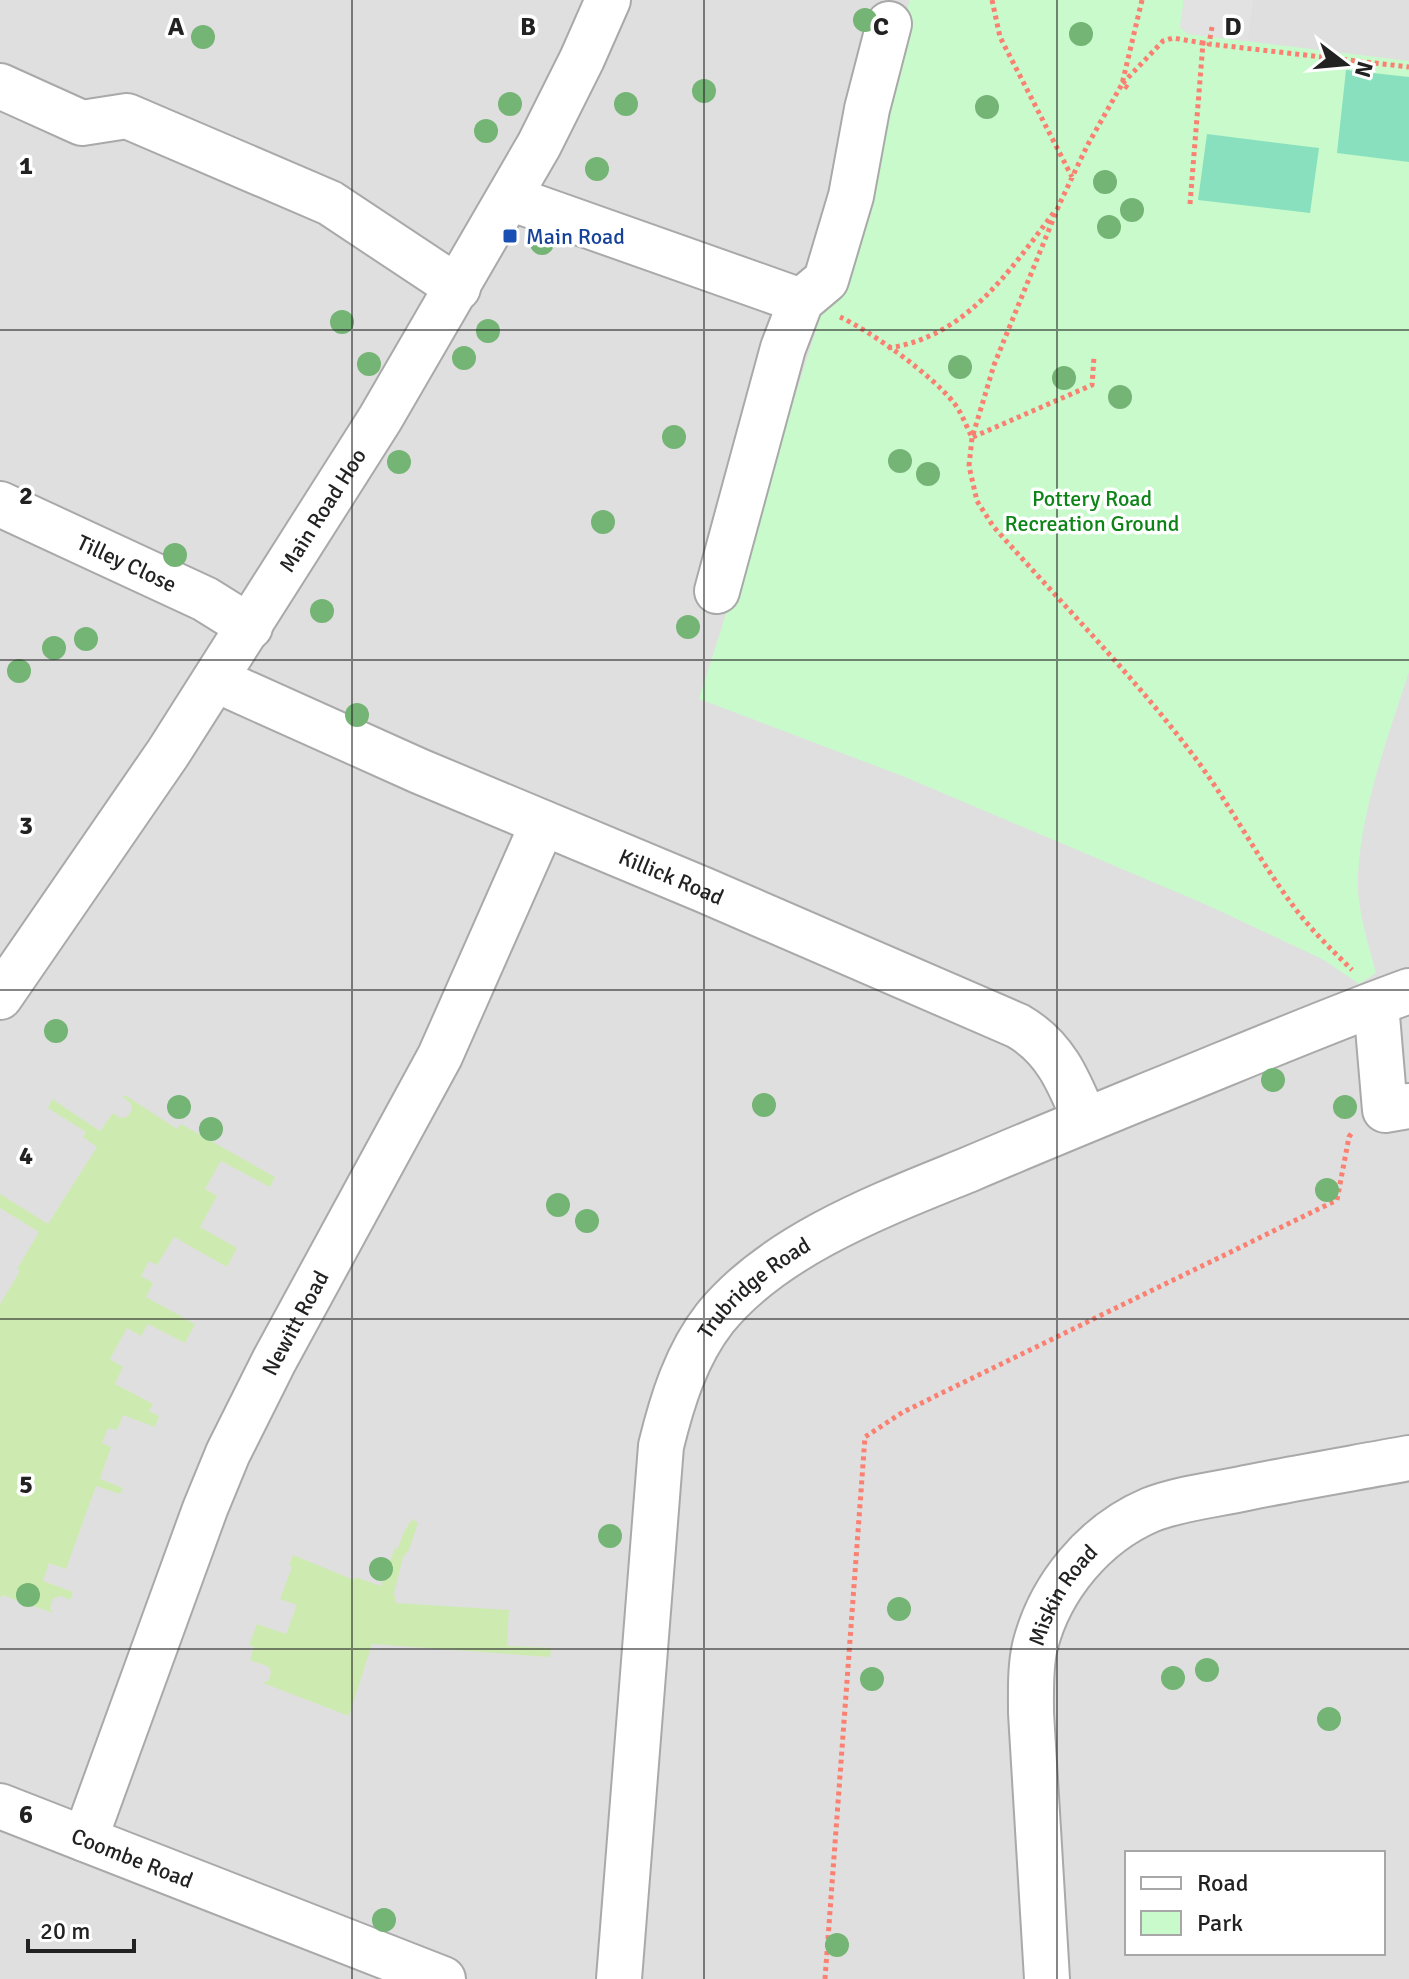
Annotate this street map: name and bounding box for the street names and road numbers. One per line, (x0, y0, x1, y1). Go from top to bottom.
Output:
street label: Main Road Hoo (273, 443, 372, 577)
street label: Tilley Close (73, 528, 181, 598)
street label: Killick Road (615, 843, 728, 910)
street label: Trubridge Road (691, 1231, 815, 1343)
street label: Newitt Road (256, 1266, 334, 1380)
street label: Miskin Road (1022, 1538, 1103, 1649)
street label: Coombe Road (68, 1822, 197, 1894)

